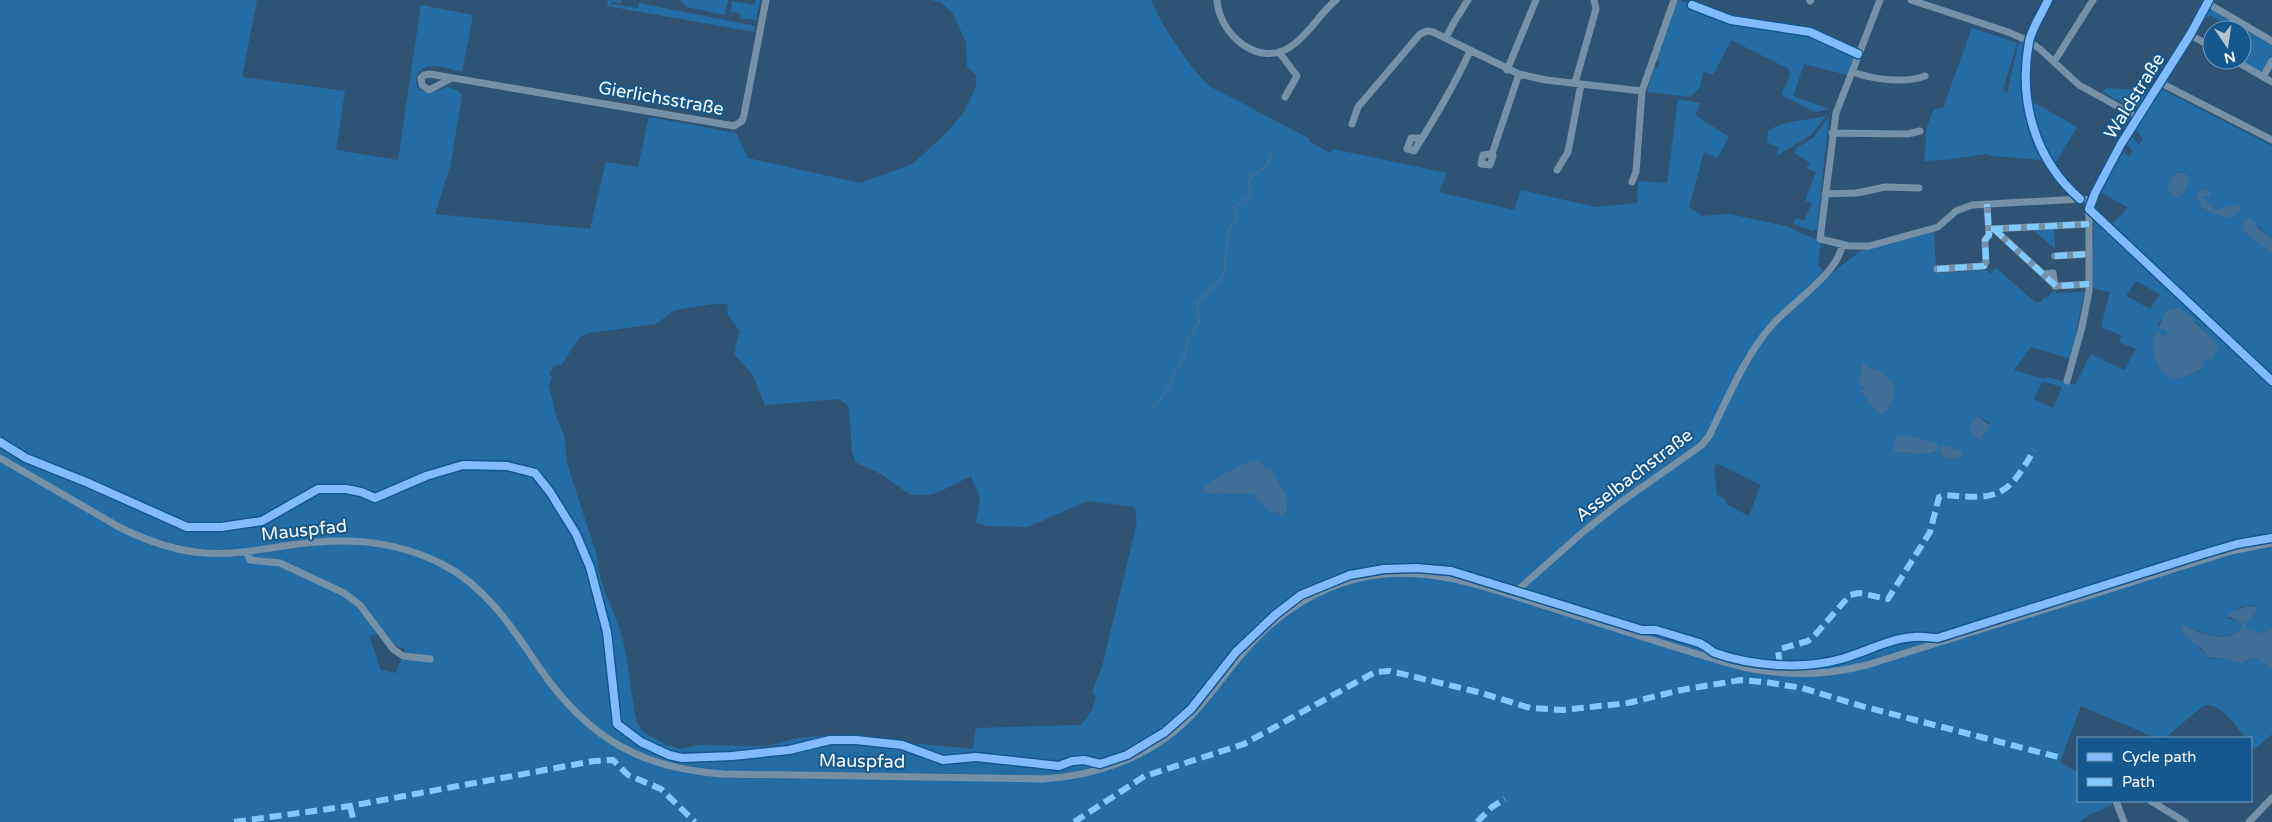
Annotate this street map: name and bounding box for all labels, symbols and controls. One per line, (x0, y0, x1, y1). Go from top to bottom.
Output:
north arrow (2202, 20, 2252, 70)
text: N (2222, 48, 2237, 67)
street label: Waldstraße (2099, 49, 2169, 143)
street label: Gierlichsstraße (597, 76, 725, 120)
street label: Asselbachstraße (1571, 424, 1697, 526)
street label: Mauspfad (260, 515, 348, 545)
legend (2077, 737, 2252, 802)
text: Cycle path (2122, 748, 2196, 766)
street label: Mauspfad (819, 749, 905, 773)
text: Path (2122, 773, 2155, 791)

